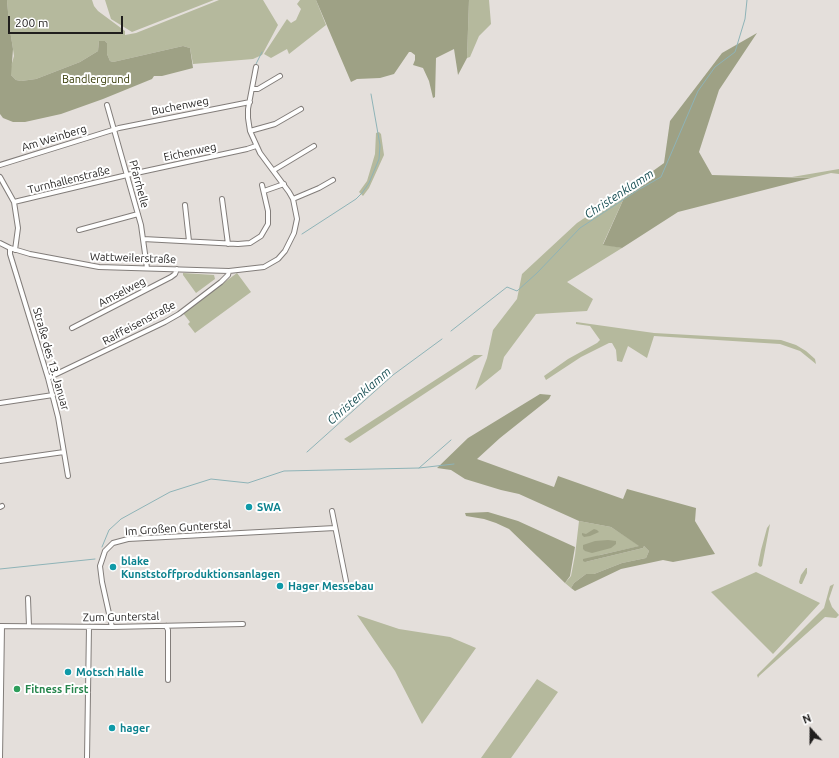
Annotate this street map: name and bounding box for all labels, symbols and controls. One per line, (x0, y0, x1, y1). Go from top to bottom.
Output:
scale bar (10, 8, 125, 34)
text: 200 m (15, 16, 48, 29)
park label: Bandlergrund (62, 72, 130, 86)
street label: Buchenweg (150, 94, 210, 118)
street label: Am Weinberg (20, 122, 88, 154)
street label: Eichenweg (162, 140, 218, 164)
street label: Pfarrhelle (126, 159, 152, 209)
street label: Turnhallenstraße (27, 163, 111, 197)
water label: Christenklamm (582, 166, 656, 222)
street label: Wattweilerstraße (90, 250, 176, 266)
street label: Amselweg (96, 274, 148, 310)
street label: Raiffeisenstraße (100, 298, 178, 348)
street label: Straße des 13. Januar (30, 306, 72, 412)
water label: Christenklamm (324, 364, 394, 428)
place label: SWA (257, 500, 281, 514)
marker: SWA (244, 502, 254, 512)
street label: Im Großen Gunterstal (125, 518, 231, 538)
place label: blake Kunststoffproduktionsanlagen (121, 554, 280, 580)
marker: blake Kunststoffproduktionsanlagen (108, 562, 118, 572)
place label: Hager Messebau (288, 579, 374, 593)
marker: Hager Messebau (275, 581, 285, 591)
street label: Zum Gunterstal (83, 610, 159, 624)
place label: Motsch Halle (76, 665, 144, 679)
marker: Motsch Halle (63, 667, 73, 677)
place label: Fitness First (25, 682, 88, 696)
marker: Fitness First (12, 684, 22, 694)
north arrow (791, 710, 831, 750)
text: N (801, 712, 813, 726)
place label: hager (120, 721, 150, 735)
marker: hager (107, 723, 117, 733)

